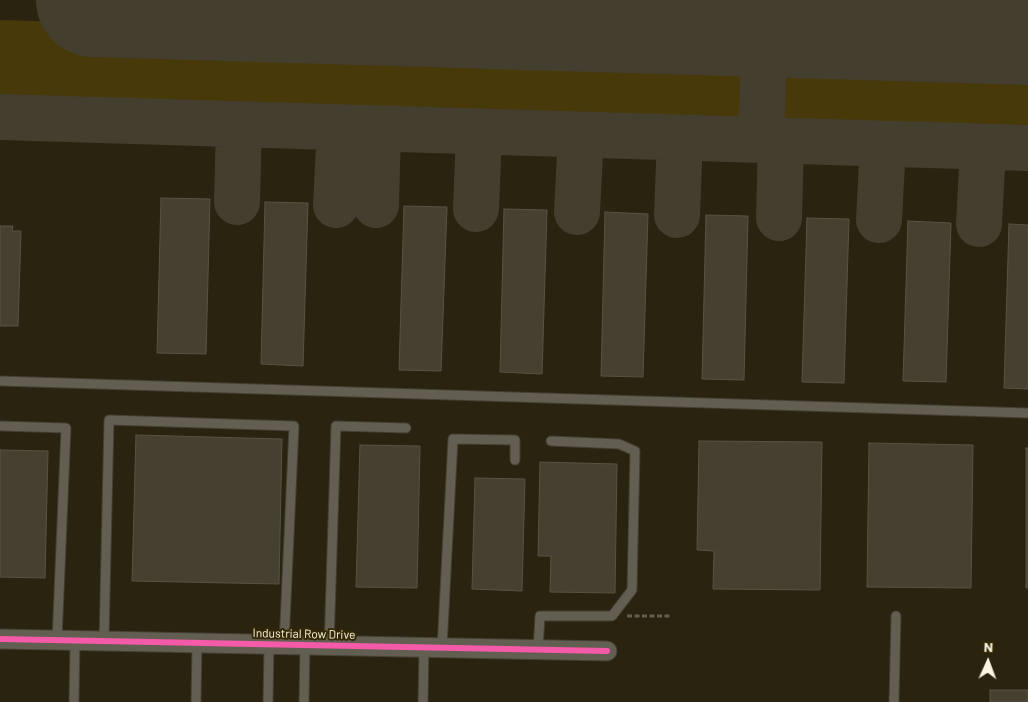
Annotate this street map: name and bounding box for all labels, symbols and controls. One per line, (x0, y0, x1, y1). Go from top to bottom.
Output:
street label: Industrial Row Drive (253, 626, 355, 642)
north arrow (963, 637, 1013, 687)
text: N (984, 638, 993, 655)

